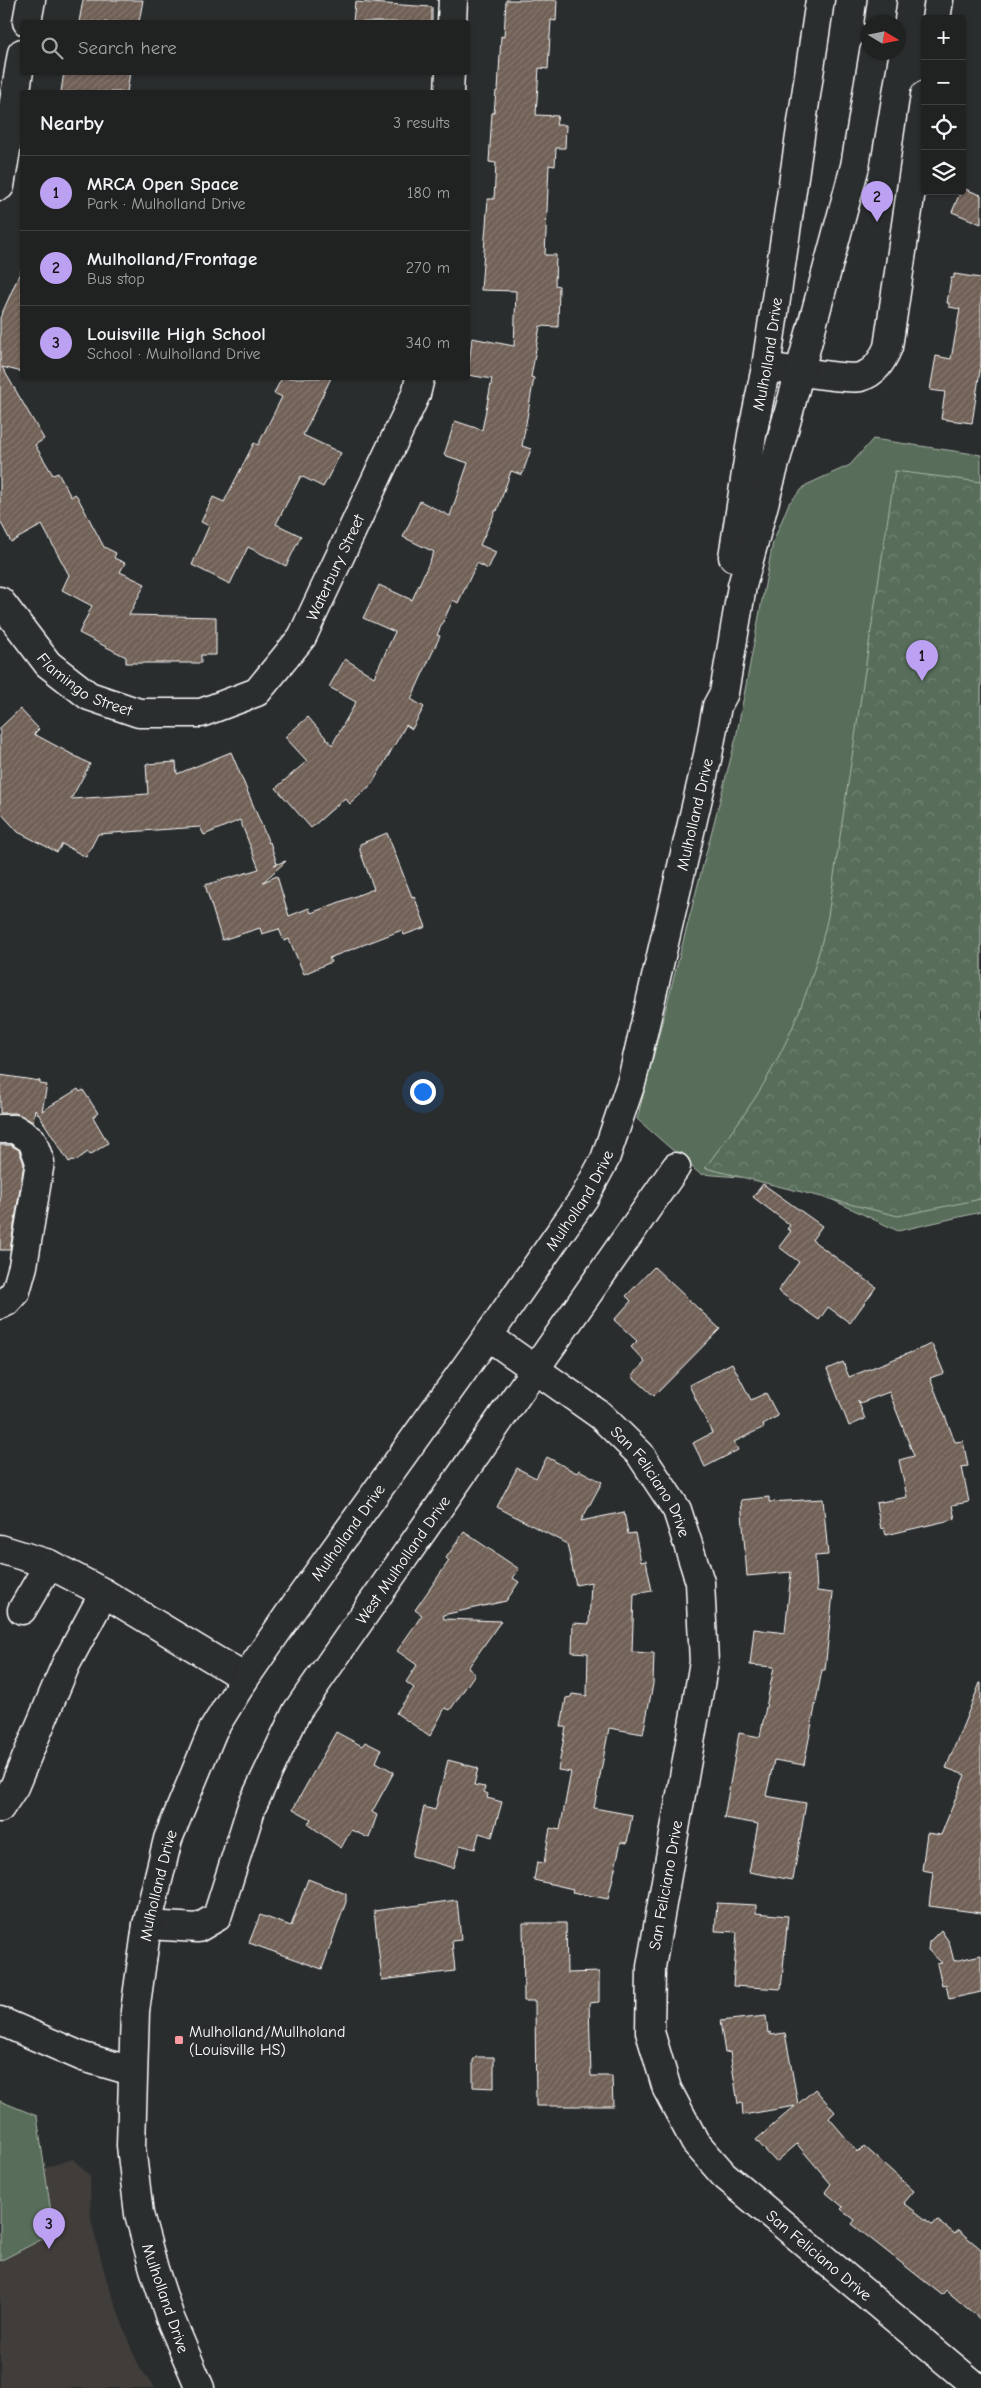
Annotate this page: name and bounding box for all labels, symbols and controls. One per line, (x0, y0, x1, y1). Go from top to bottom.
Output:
north arrow (861, 15, 906, 60)
map controls (921, 15, 966, 195)
button: + (921, 15, 966, 60)
search box (20, 20, 470, 75)
icon: search (38, 34, 66, 62)
text: Search here (78, 37, 177, 59)
button: − (921, 60, 966, 105)
button: locate (921, 105, 966, 150)
text: Nearby (40, 111, 104, 135)
text: 3 results (393, 114, 450, 132)
button: layers (921, 150, 966, 195)
text: MRCA Open Space (87, 173, 239, 195)
pin: 2 (861, 181, 893, 222)
text: 1 (53, 184, 59, 202)
text: 180 m (407, 184, 450, 202)
text: Park · Mulholland Drive (87, 195, 246, 213)
text: Mulholland/Frontage (87, 248, 257, 270)
text: 2 (52, 259, 60, 277)
text: 270 m (406, 259, 450, 277)
text: Bus stop (87, 270, 145, 288)
street label: Mulholland Drive (749, 296, 786, 412)
text: Louisville High School (87, 323, 266, 345)
text: 3 (52, 334, 60, 352)
text: 340 m (406, 334, 450, 352)
text: School · Mulholland Drive (87, 345, 261, 363)
street label: Waterbury Street (303, 511, 368, 624)
pin: 1 (906, 640, 938, 681)
street label: Flamingo Street (33, 650, 135, 720)
street label: Mulholland Drive (673, 757, 717, 872)
your location (410, 1079, 436, 1105)
street label: Mulholland Drive (542, 1148, 617, 1254)
street label: San Feliciano Drive (607, 1423, 693, 1540)
street label: Mulholland Drive (308, 1481, 389, 1584)
street label: West Mulholland Drive (352, 1493, 454, 1628)
street label: San Feliciano Drive (646, 1819, 686, 1951)
street label: Mulholland Drive (137, 1827, 181, 1943)
place label: Mulholland/Mullholand (Louisville HS) (189, 2023, 345, 2059)
marker: Mulholland/Mullholand (Louisville HS) (173, 2034, 185, 2046)
street label: San Feliciano Drive (762, 2206, 875, 2305)
pin: 3 (33, 2208, 65, 2249)
street label: Mulholland Drive (138, 2241, 192, 2355)

